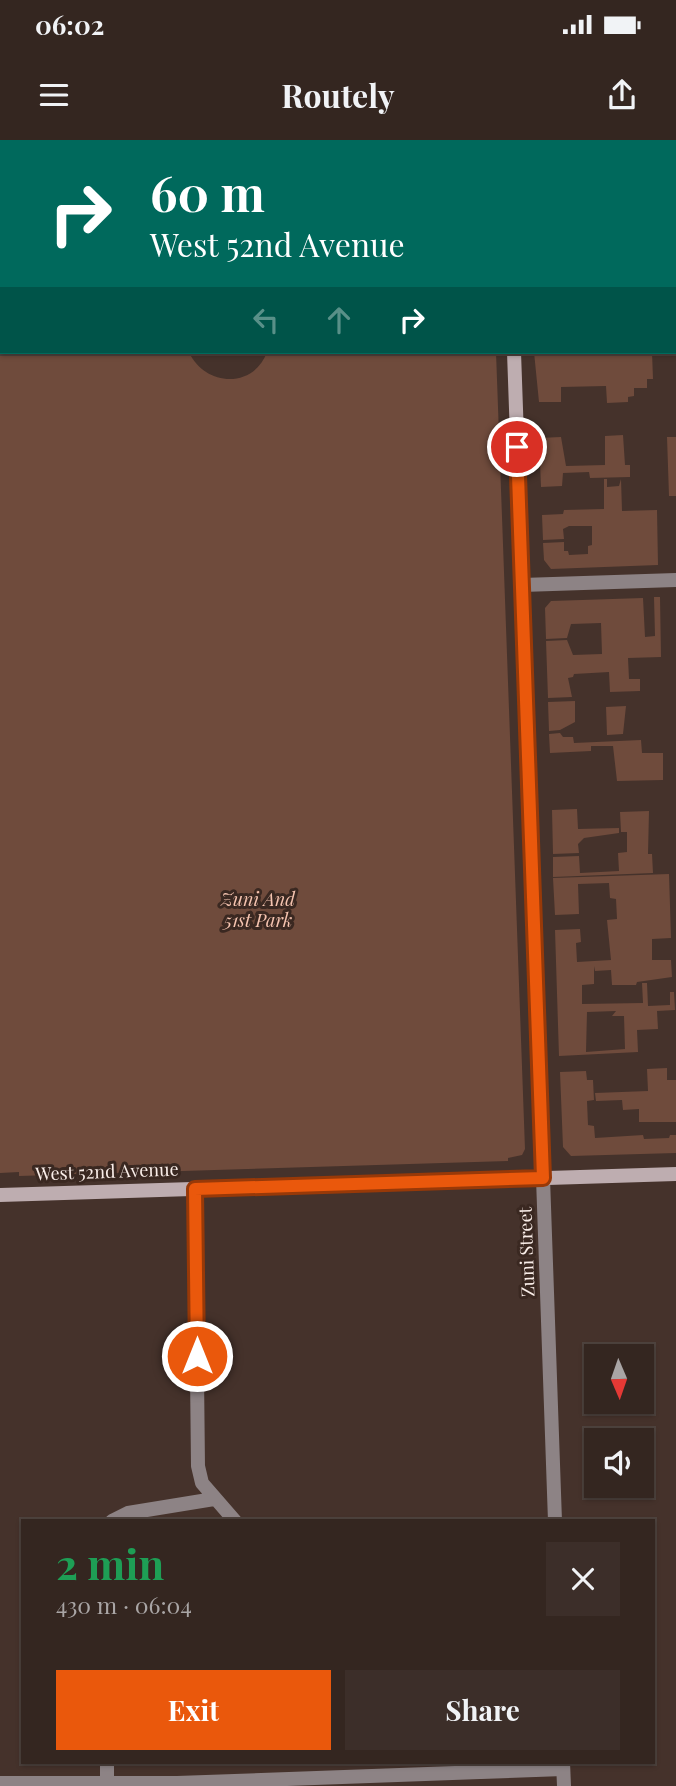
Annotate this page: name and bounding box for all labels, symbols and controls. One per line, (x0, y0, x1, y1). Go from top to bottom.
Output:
text: 06:02 (35, 7, 104, 42)
text: Routely (281, 73, 395, 116)
icon: menu (35, 76, 73, 114)
icon: share (603, 76, 641, 114)
text: 60 m (150, 159, 265, 224)
icon: right (35, 168, 126, 259)
text: West 52nd Avenue (150, 222, 405, 265)
icon: left (247, 301, 285, 339)
icon: ahead (320, 301, 358, 339)
icon: right (393, 301, 431, 339)
pin (487, 417, 547, 477)
icon: arrive (498, 428, 536, 466)
park label: Zuni And 51st Park (220, 887, 296, 932)
street label: West 52nd Avenue (34, 1157, 179, 1186)
street label: Zuni Street (512, 1206, 540, 1297)
position arrow (160, 1319, 234, 1393)
north arrow (584, 1344, 654, 1414)
map controls (584, 1344, 654, 1498)
button: sound (584, 1428, 654, 1498)
text: 2 min (56, 1535, 164, 1591)
button: close (546, 1542, 620, 1616)
text: 430 m · 06:04 (56, 1589, 192, 1620)
button: Exit (56, 1670, 331, 1750)
button: Share (345, 1670, 620, 1750)

